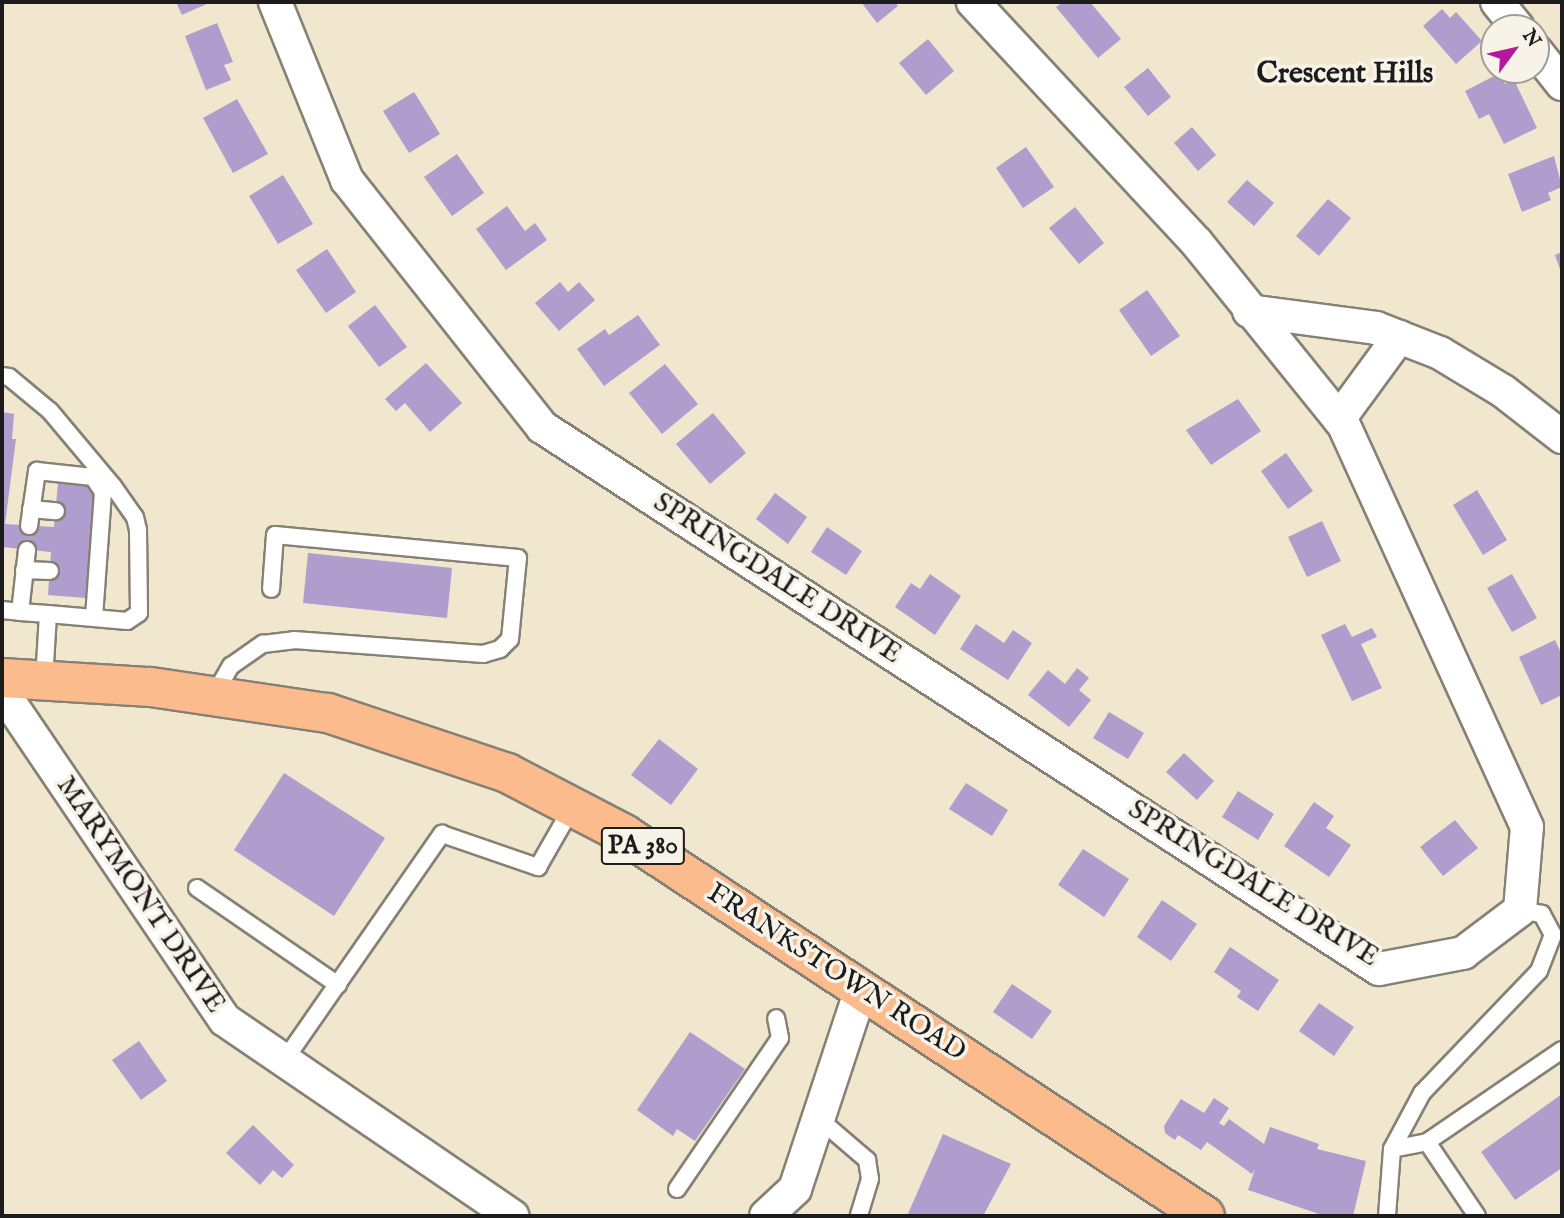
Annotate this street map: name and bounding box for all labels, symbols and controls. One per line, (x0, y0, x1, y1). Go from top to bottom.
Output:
north arrow (1480, 14, 1550, 84)
text: N (1516, 25, 1545, 52)
district label: Crescent Hills (1257, 56, 1433, 92)
street label: SPRINGDALE DRIVE (647, 486, 907, 672)
street label: MARYMONT DRIVE (48, 770, 232, 1020)
street label: SPRINGDALE DRIVE (1122, 793, 1384, 975)
road number: PA 380 (599, 824, 687, 868)
street label: FRANKSTOWN ROAD (700, 877, 972, 1069)

